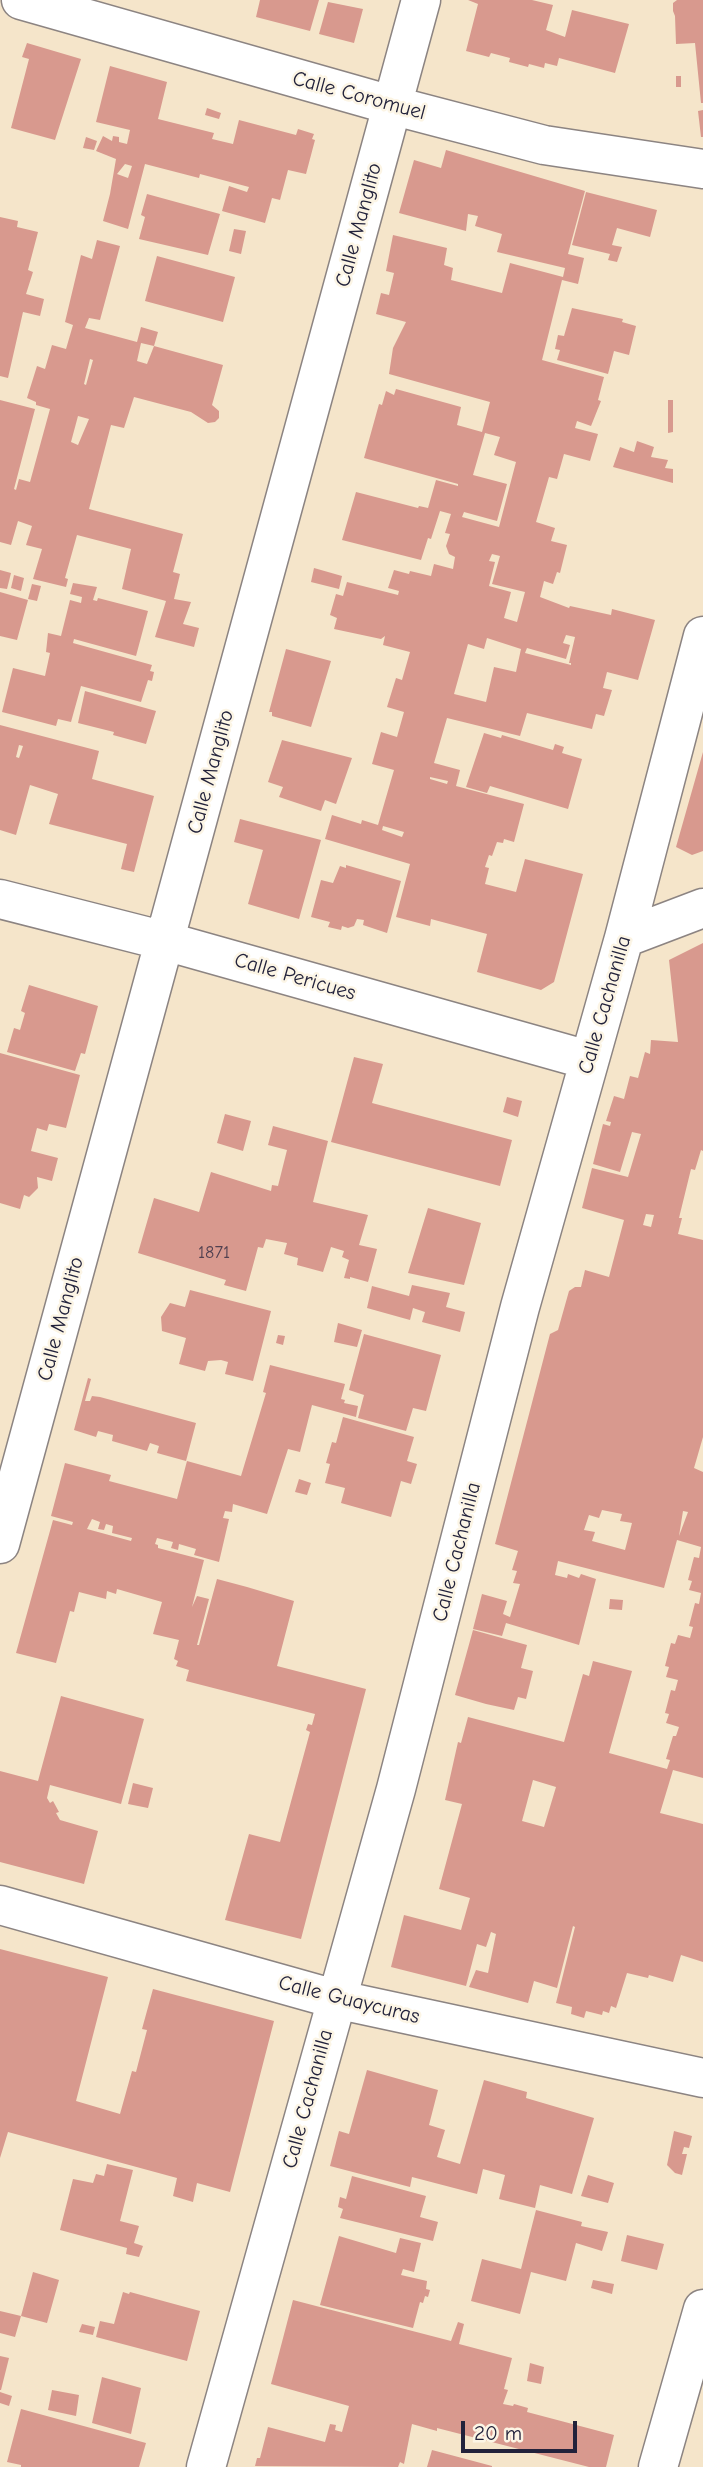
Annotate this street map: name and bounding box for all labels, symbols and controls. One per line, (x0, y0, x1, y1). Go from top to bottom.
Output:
street label: Calle Coromuel (290, 66, 428, 126)
street label: Calle Manglito (330, 160, 388, 290)
street label: Calle Manglito (182, 707, 240, 837)
street label: Calle Cachanilla (573, 933, 637, 1077)
street label: Calle Pericues (231, 948, 359, 1006)
house number: 1871 (198, 1242, 230, 1264)
street label: Calle Manglito (32, 1254, 90, 1384)
street label: Calle Cachanilla (427, 1480, 487, 1624)
street label: Calle Guaycuras (276, 1970, 422, 2030)
street label: Calle Cachanilla (277, 2027, 339, 2171)
scale bar (465, 2408, 580, 2452)
text: 20 m (474, 2421, 522, 2445)

